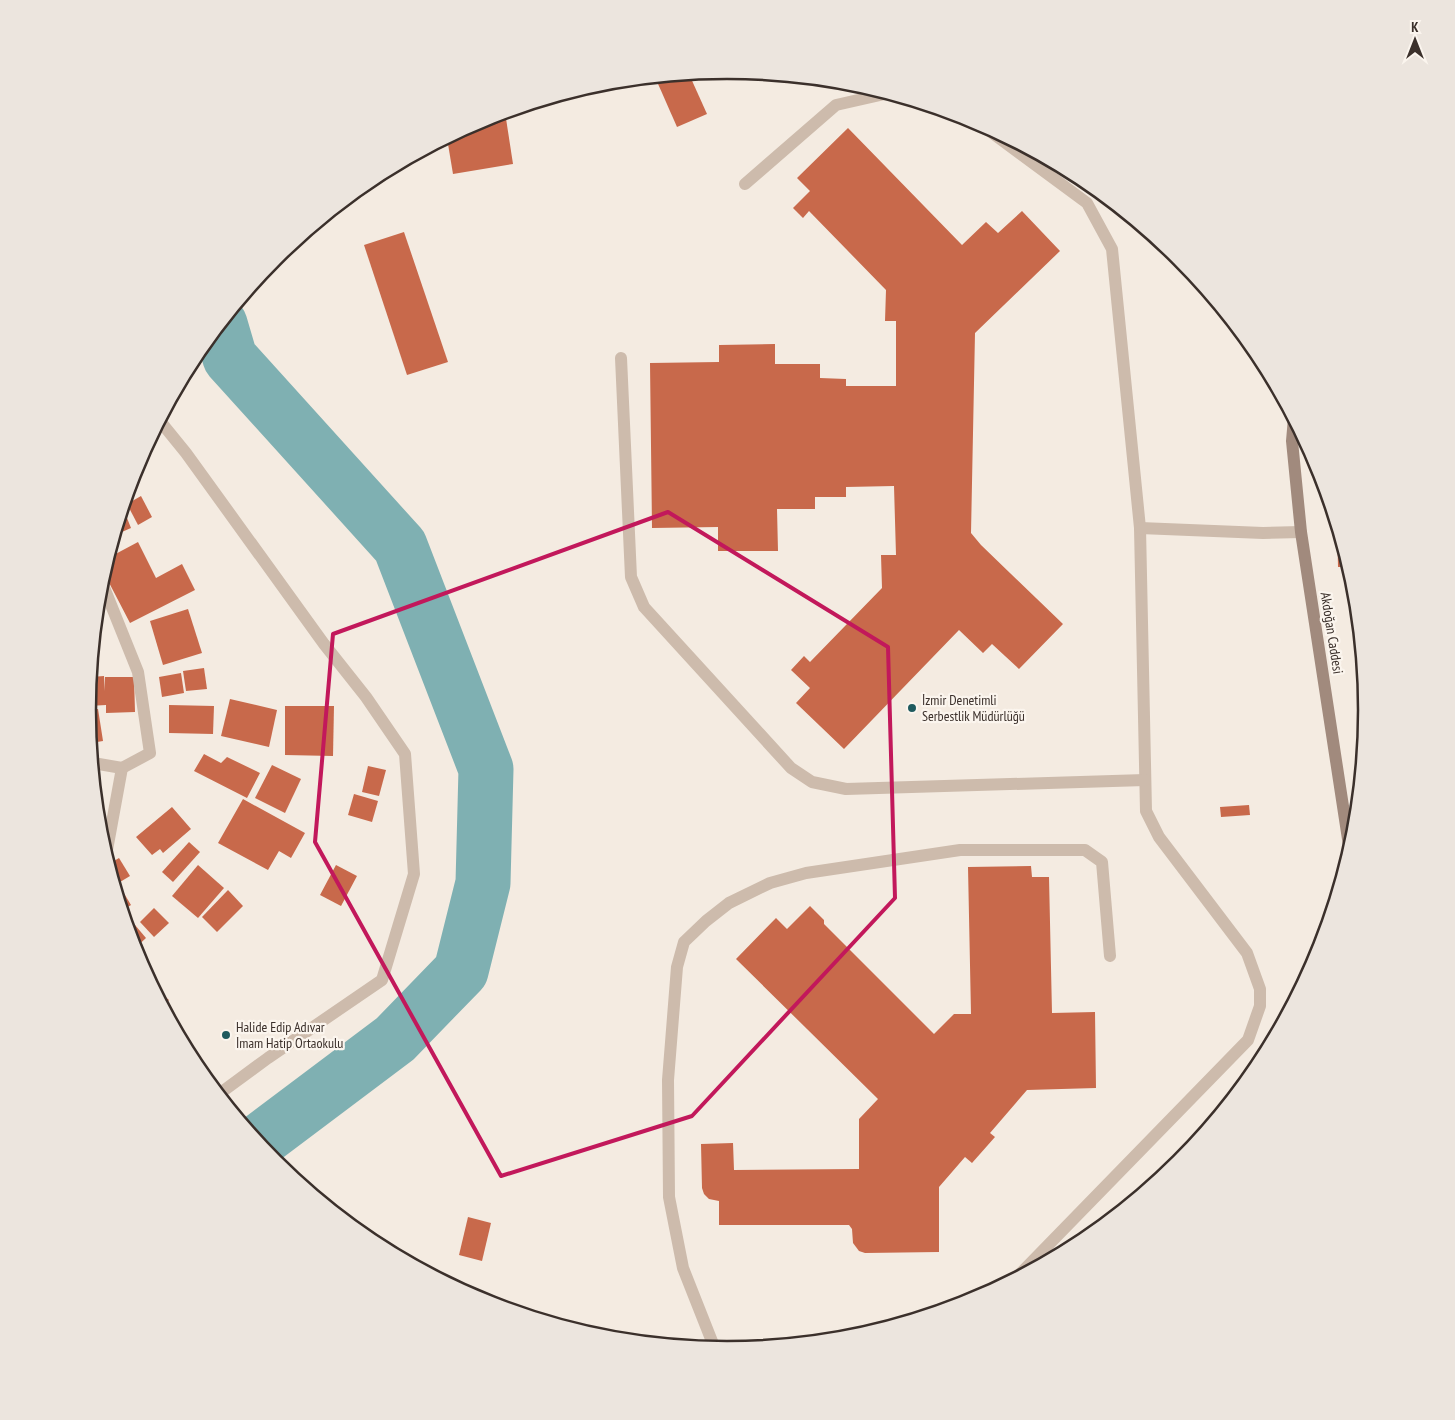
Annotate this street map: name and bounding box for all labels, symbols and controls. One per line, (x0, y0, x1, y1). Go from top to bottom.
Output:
north arrow (1390, 15, 1440, 65)
text: K (1411, 18, 1419, 36)
street label: Akdoğan Caddesi (1317, 591, 1347, 675)
place label: İzmir Denetimli Serbestlik Müdürlüğü (922, 691, 1025, 725)
marker: İzmir Denetimli Serbestlik Müdürlüğü (906, 702, 918, 714)
place label: Halide Edip Adıvar İmam Hatip Ortaokulu (236, 1018, 343, 1052)
marker: Halide Edip Adıvar İmam Hatip Ortaokulu (220, 1029, 232, 1041)

